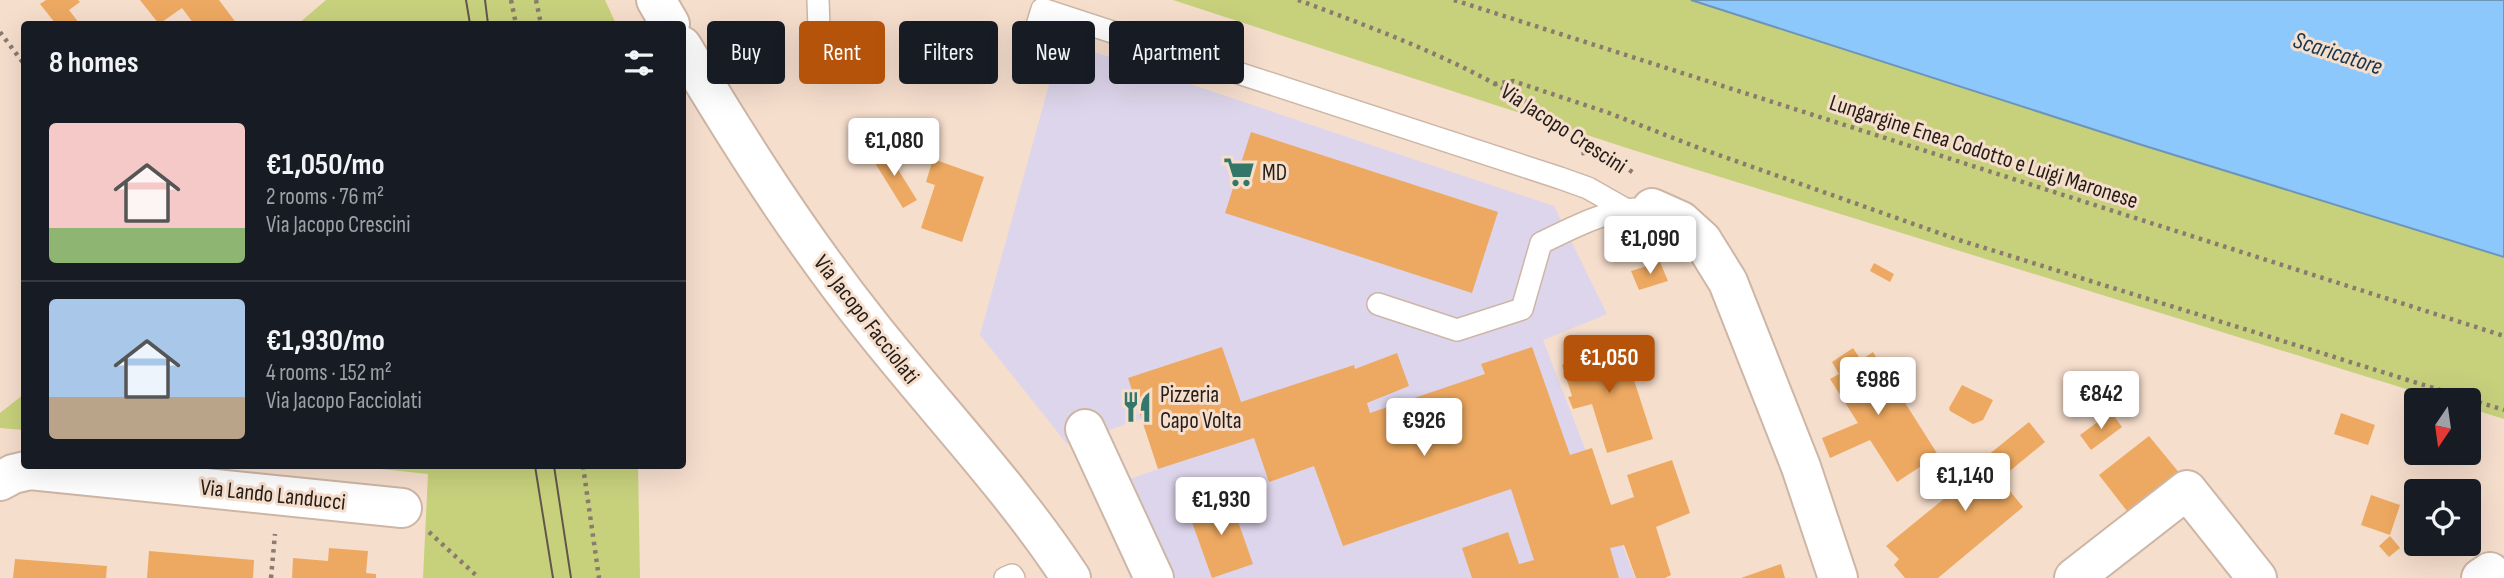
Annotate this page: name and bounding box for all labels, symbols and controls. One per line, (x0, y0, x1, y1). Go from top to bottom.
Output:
chip: Buy (707, 21, 785, 84)
chip: Rent (799, 21, 885, 84)
chip: Filters (899, 21, 998, 84)
chip: New (1012, 21, 1095, 84)
chip: Apartment (1109, 21, 1244, 84)
water label: Scaricatore (2290, 25, 2386, 81)
icon: filters (620, 44, 658, 82)
text: 8 homes (49, 45, 138, 81)
street label: Via Jacopo Crescini (1495, 78, 1632, 180)
street label: Lungargine Enea Codotto e Luigi Maronese (1826, 89, 2142, 215)
pin: €1,080 (837, 118, 951, 178)
text: €1,080 (864, 127, 924, 155)
text: €1,050/mo (266, 147, 385, 183)
icon: home (105, 151, 189, 235)
supermarket icon: MD (1222, 155, 1256, 189)
place label: MD (1262, 159, 1287, 187)
text: 2 rooms · 76 m² (266, 183, 384, 211)
text: Via Jacopo Crescini (266, 211, 411, 239)
pin: €1,090 (1593, 216, 1707, 276)
text: €1,090 (1620, 225, 1680, 253)
street label: Via Jacopo Facciolati (807, 250, 925, 390)
text: €1,930/mo (266, 323, 385, 359)
icon: home (105, 327, 189, 411)
pin: €1,050 (1552, 336, 1666, 395)
text: €1,050 (1580, 344, 1638, 372)
pin: €986 (1837, 358, 1919, 417)
text: 4 rooms · 152 m² (266, 359, 392, 387)
text: €986 (1856, 366, 1900, 394)
pin: €842 (2060, 372, 2142, 431)
text: €842 (2079, 380, 2123, 408)
place label: Pizzeria Capo Volta (1160, 381, 1242, 435)
text: Via Jacopo Facciolati (266, 387, 422, 415)
north arrow (2404, 388, 2482, 466)
map controls (2404, 388, 2481, 556)
restaurant icon: Pizzeria Capo Volta (1120, 390, 1154, 424)
pin: €926 (1383, 398, 1465, 458)
text: €926 (1402, 407, 1446, 435)
pin: €1,140 (1908, 454, 2022, 513)
text: €1,140 (1936, 462, 1994, 490)
street label: Via Lando Landucci (199, 473, 347, 517)
pin: €1,930 (1164, 477, 1278, 537)
button: locate (2404, 479, 2481, 556)
text: €1,930 (1192, 486, 1250, 514)

